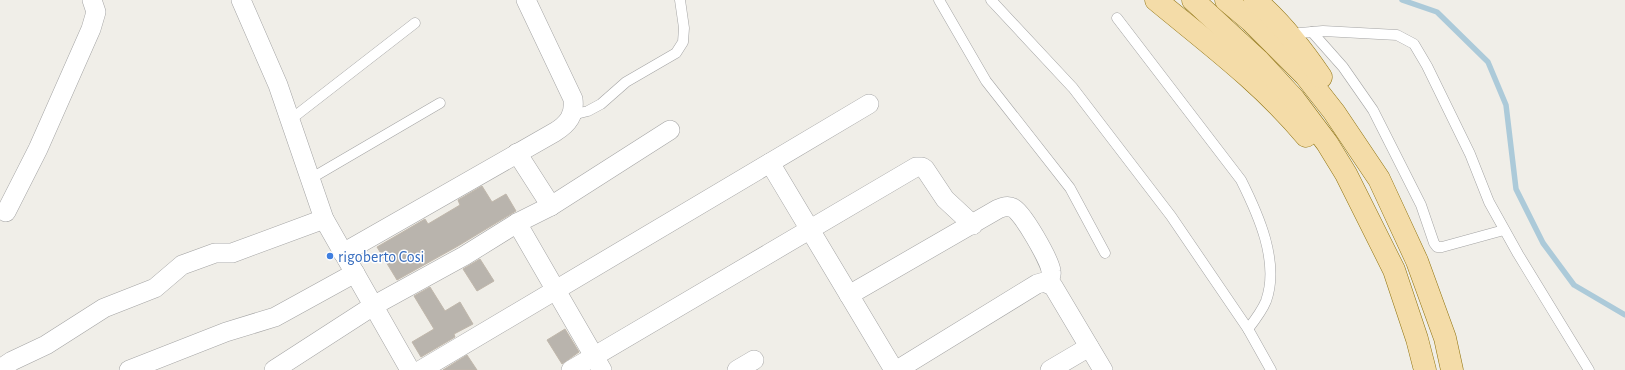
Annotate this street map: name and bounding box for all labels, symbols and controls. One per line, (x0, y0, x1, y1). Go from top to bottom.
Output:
place label: rigoberto Cosi (338, 249, 424, 265)
marker: rigoberto Cosi (325, 251, 335, 261)

